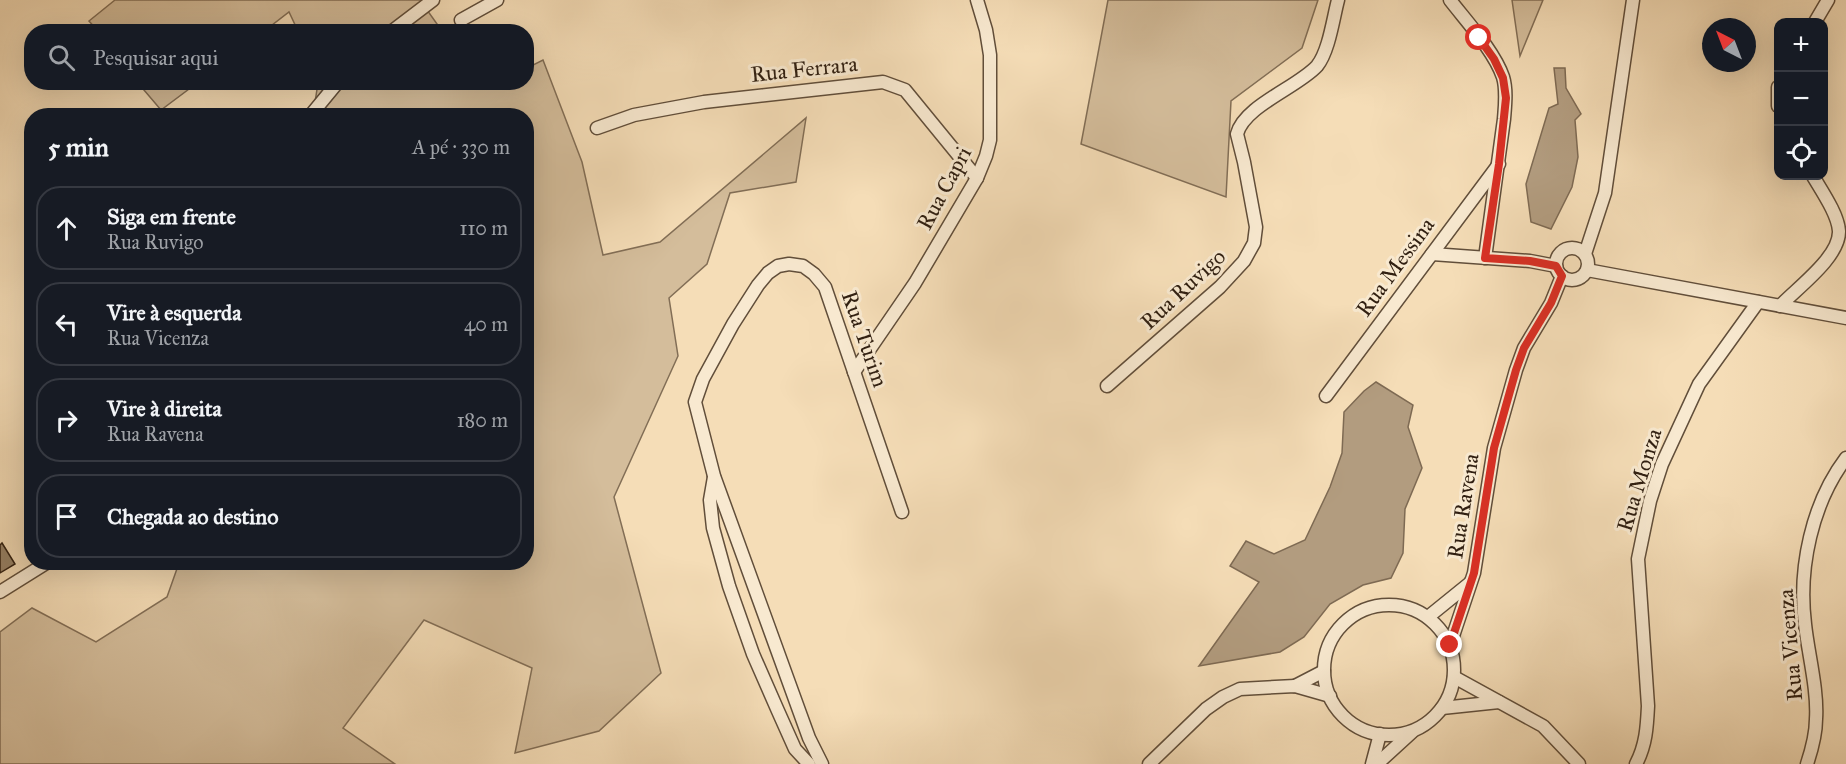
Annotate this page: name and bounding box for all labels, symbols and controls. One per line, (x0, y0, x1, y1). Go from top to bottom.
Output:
north arrow (1702, 18, 1756, 72)
map controls (1774, 18, 1828, 180)
button: + (1774, 18, 1828, 72)
search box (24, 24, 534, 90)
route start (1465, 24, 1491, 50)
icon: search (45, 41, 78, 74)
text: Pesquisar aqui (93, 44, 218, 71)
street label: Rua Ferrara (749, 50, 860, 88)
button: − (1774, 72, 1828, 126)
button: locate (1774, 126, 1828, 180)
text: 5 min (48, 131, 109, 163)
text: A pé · 330 m (412, 135, 510, 159)
street label: Rua Capri (911, 142, 977, 234)
text: Siga em frente (107, 203, 236, 230)
icon: ahead (50, 212, 83, 245)
street label: Rua Messina (1350, 212, 1440, 322)
text: 110 m (460, 216, 508, 240)
text: Rua Ruvigo (107, 230, 204, 254)
street label: Rua Ruvigo (1135, 243, 1231, 335)
street label: Rua Turim (836, 287, 894, 391)
text: Vire à esquerda (107, 299, 241, 326)
icon: left (50, 308, 83, 341)
text: 40 m (464, 312, 508, 336)
text: Rua Vicenza (107, 326, 209, 350)
text: Vire à direita (107, 395, 222, 422)
icon: right (50, 404, 83, 437)
text: 180 m (457, 408, 508, 432)
text: Rua Ravena (107, 422, 204, 446)
street label: Rua Monza (1611, 425, 1668, 535)
street label: Rua Ravena (1441, 451, 1485, 561)
icon: arrive (50, 500, 83, 533)
text: Chegada ao destino (107, 503, 278, 530)
street label: Rua Vicenza (1772, 587, 1808, 702)
route end (1436, 631, 1462, 657)

